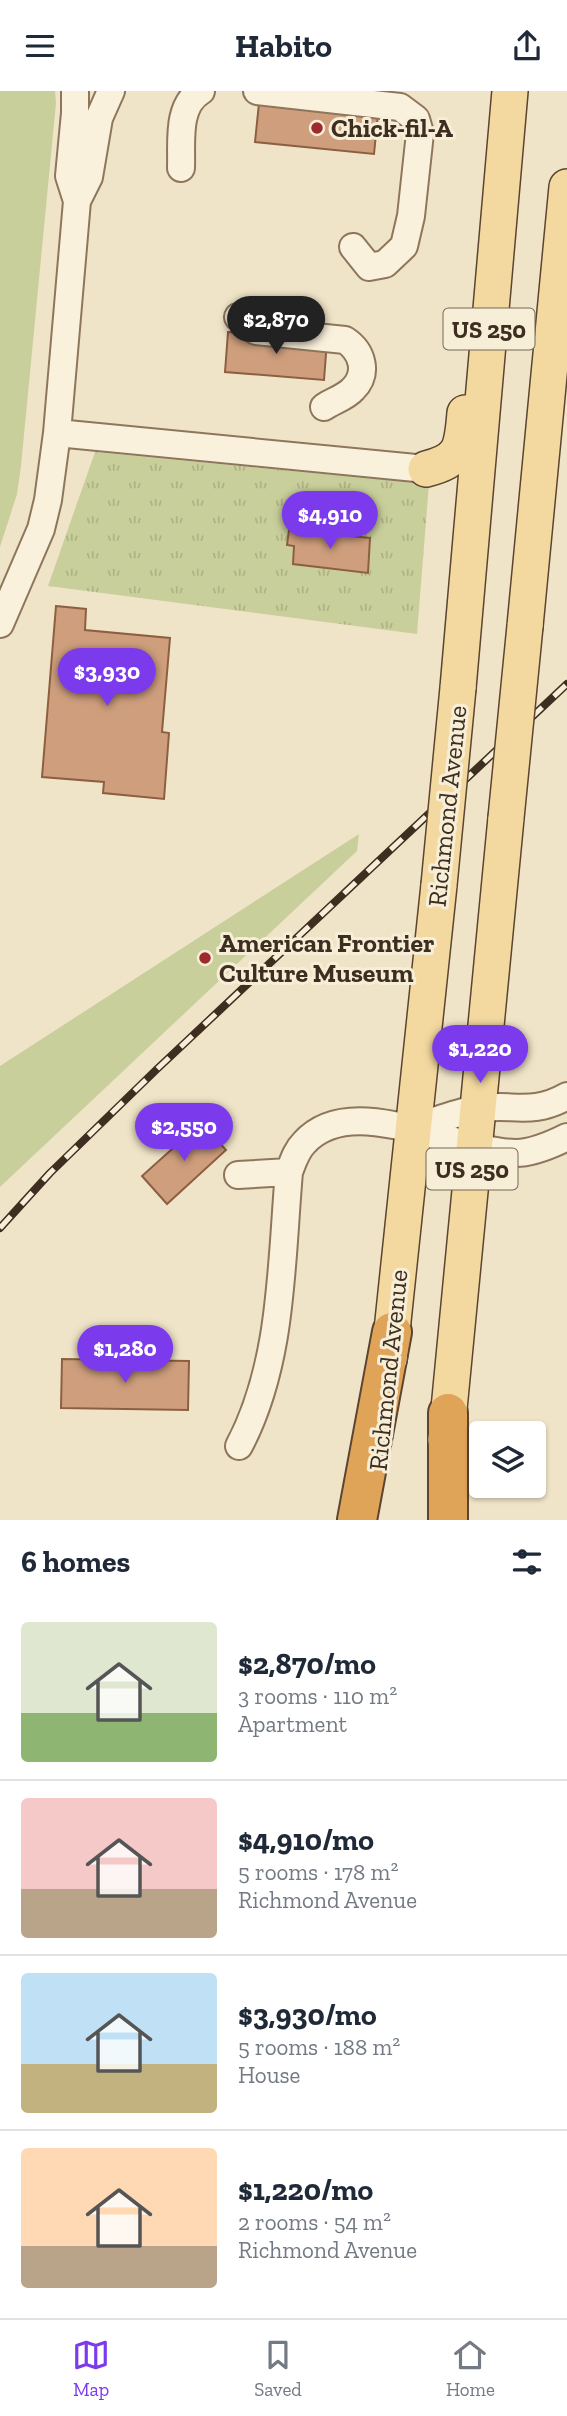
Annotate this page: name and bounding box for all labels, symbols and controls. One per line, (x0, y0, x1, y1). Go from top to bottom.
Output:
icon: menu (21, 27, 59, 65)
text: Habito (235, 27, 332, 65)
icon: share (508, 27, 546, 65)
place label: Chick-fil-A (331, 112, 453, 144)
marker: Chick-fil-A (309, 120, 325, 136)
pin: $2,870 (219, 296, 333, 356)
text: $2,870 (243, 305, 309, 333)
road number: US 250 (444, 309, 534, 349)
pin: $4,910 (273, 491, 387, 551)
text: $4,910 (298, 500, 362, 528)
pin: $3,930 (50, 649, 164, 708)
text: $3,930 (74, 657, 140, 685)
street label: Richmond Avenue (421, 704, 473, 908)
place label: American Frontier Culture Museum (219, 927, 435, 989)
marker: American Frontier Culture Museum (197, 950, 213, 966)
pin: $1,220 (423, 1025, 537, 1085)
text: $1,220 (448, 1034, 512, 1062)
pin: $2,550 (127, 1103, 241, 1163)
text: $2,550 (151, 1112, 217, 1140)
road number: US 250 (426, 1149, 518, 1189)
street label: Richmond Avenue (362, 1268, 414, 1472)
pin: $1,280 (68, 1325, 182, 1385)
text: $1,280 (93, 1334, 157, 1362)
map controls (469, 1421, 546, 1498)
button: layers (469, 1421, 546, 1498)
icon: filters (508, 1543, 546, 1581)
text: 6 homes (21, 1544, 130, 1580)
text: $2,870/mo (238, 1646, 376, 1682)
icon: home (77, 1650, 161, 1734)
text: 3 rooms · 110 m² (238, 1682, 397, 1710)
text: Apartment (238, 1710, 347, 1738)
text: $4,910/mo (238, 1822, 374, 1858)
icon: home (77, 1826, 161, 1910)
text: 5 rooms · 178 m² (238, 1858, 398, 1886)
text: Richmond Avenue (238, 1886, 417, 1914)
text: $3,930/mo (238, 1997, 377, 2033)
icon: home (77, 2001, 161, 2085)
text: 5 rooms · 188 m² (238, 2033, 400, 2061)
text: House (238, 2061, 300, 2089)
text: $1,220/mo (238, 2172, 373, 2208)
icon: home (77, 2176, 161, 2260)
text: 2 rooms · 54 m² (238, 2208, 391, 2236)
text: Richmond Avenue (238, 2236, 417, 2264)
tab: Map (72, 2336, 110, 2401)
tab: Saved (254, 2336, 302, 2401)
tab: Home (446, 2336, 495, 2401)

